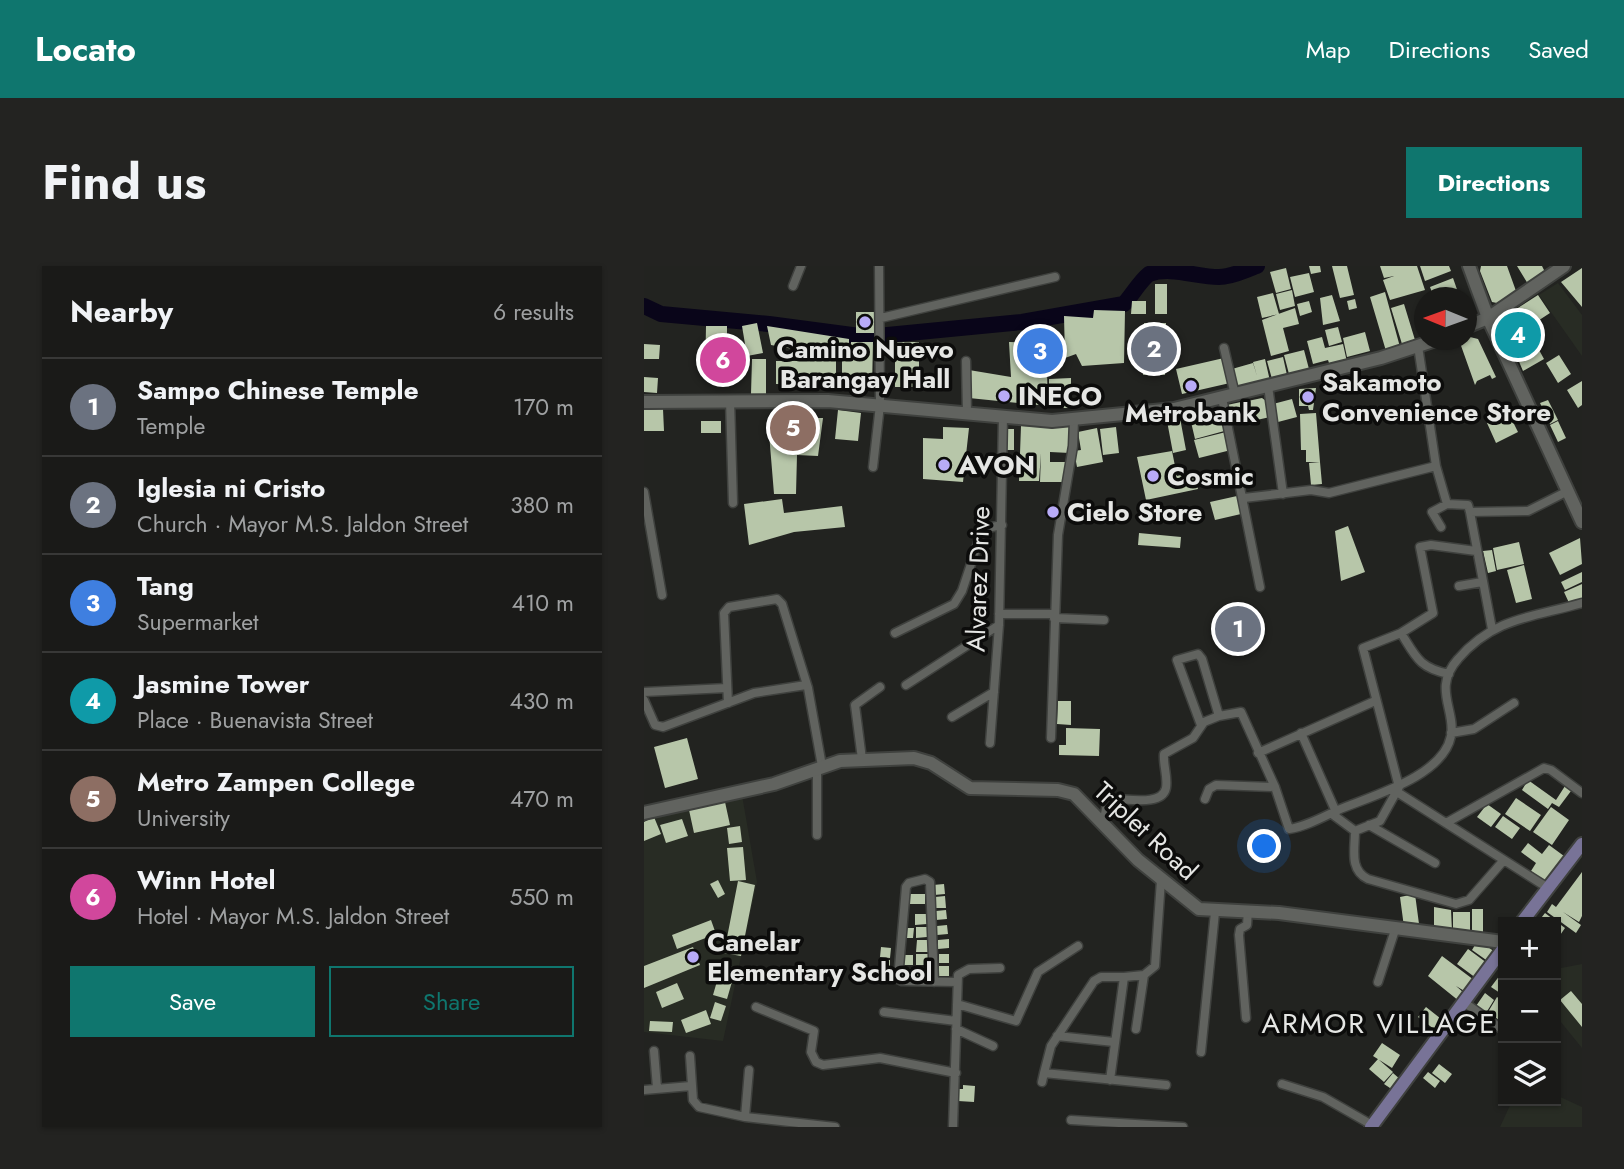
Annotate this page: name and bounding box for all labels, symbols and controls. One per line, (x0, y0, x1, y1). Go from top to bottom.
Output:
text: Locato (35, 26, 136, 73)
text: Map (1306, 32, 1351, 67)
text: Directions (1389, 32, 1490, 67)
text: Saved (1528, 32, 1589, 67)
text: Find us (42, 147, 206, 217)
button: Directions (1406, 147, 1582, 218)
north arrow (1414, 287, 1477, 350)
text: Nearby (70, 290, 173, 333)
text: 6 results (493, 295, 574, 329)
pin: 4 (1495, 309, 1541, 361)
marker: Camino Nuevo Barangay Hall (857, 314, 873, 330)
pin: 2 (1131, 323, 1177, 375)
pin: 3 (1017, 325, 1063, 377)
place label: Camino Nuevo Barangay Hall (776, 330, 954, 398)
pin: 6 (700, 334, 746, 386)
place label: Sakamoto Convenience Store (1322, 363, 1551, 431)
text: Sampo Chinese Temple (137, 371, 419, 409)
place label: INECO (1018, 377, 1102, 415)
marker: Metrobank (1183, 378, 1199, 394)
marker: INECO (996, 388, 1012, 404)
marker: Sakamoto Convenience Store (1300, 389, 1316, 405)
text: 1 (87, 390, 99, 424)
text: 170 m (513, 390, 574, 424)
place label: Metrobank (1125, 394, 1257, 432)
pin: 5 (770, 402, 816, 454)
text: Temple (137, 409, 205, 443)
place label: AVON (957, 446, 1035, 484)
marker: AVON (936, 457, 952, 473)
place label: Cosmic (1167, 457, 1254, 495)
marker: Cosmic (1145, 468, 1161, 484)
text: Iglesia ni Cristo (137, 469, 325, 507)
text: 2 (85, 488, 101, 522)
text: 380 m (510, 488, 574, 522)
place label: Cielo Store (1067, 493, 1203, 531)
marker: Cielo Store (1045, 504, 1061, 520)
street label: Alvarez Drive (956, 505, 1000, 653)
text: Church · Mayor M.S. Jaldon Street (137, 507, 468, 541)
text: Tang (137, 567, 194, 605)
text: 3 (86, 586, 100, 620)
text: 410 m (512, 586, 574, 620)
pin: 1 (1215, 603, 1261, 655)
text: Supermarket (137, 605, 259, 639)
text: Jasmine Tower (137, 665, 310, 703)
text: 4 (85, 684, 101, 718)
text: 430 m (509, 684, 574, 718)
text: Place · Buenavista Street (137, 703, 373, 737)
text: Metro Zampen College (137, 763, 415, 801)
street label: Triplet Road (1085, 773, 1207, 889)
text: 5 (86, 782, 100, 816)
text: 470 m (510, 782, 574, 816)
text: University (137, 801, 230, 835)
your location (1247, 829, 1281, 863)
text: Winn Hotel (137, 861, 276, 899)
text: 6 (85, 880, 101, 914)
text: 550 m (509, 880, 574, 914)
text: Hotel · Mayor M.S. Jaldon Street (137, 899, 449, 933)
map controls (1498, 917, 1561, 1106)
button: + (1498, 917, 1561, 980)
place label: Canelar Elementary School (707, 923, 932, 991)
marker: Canelar Elementary School (685, 949, 701, 965)
button: Save (70, 966, 315, 1037)
button: Share (329, 966, 574, 1037)
button: − (1498, 980, 1561, 1043)
district label: ARMOR VILLAGE (1261, 1003, 1497, 1044)
button: layers (1498, 1043, 1561, 1106)

